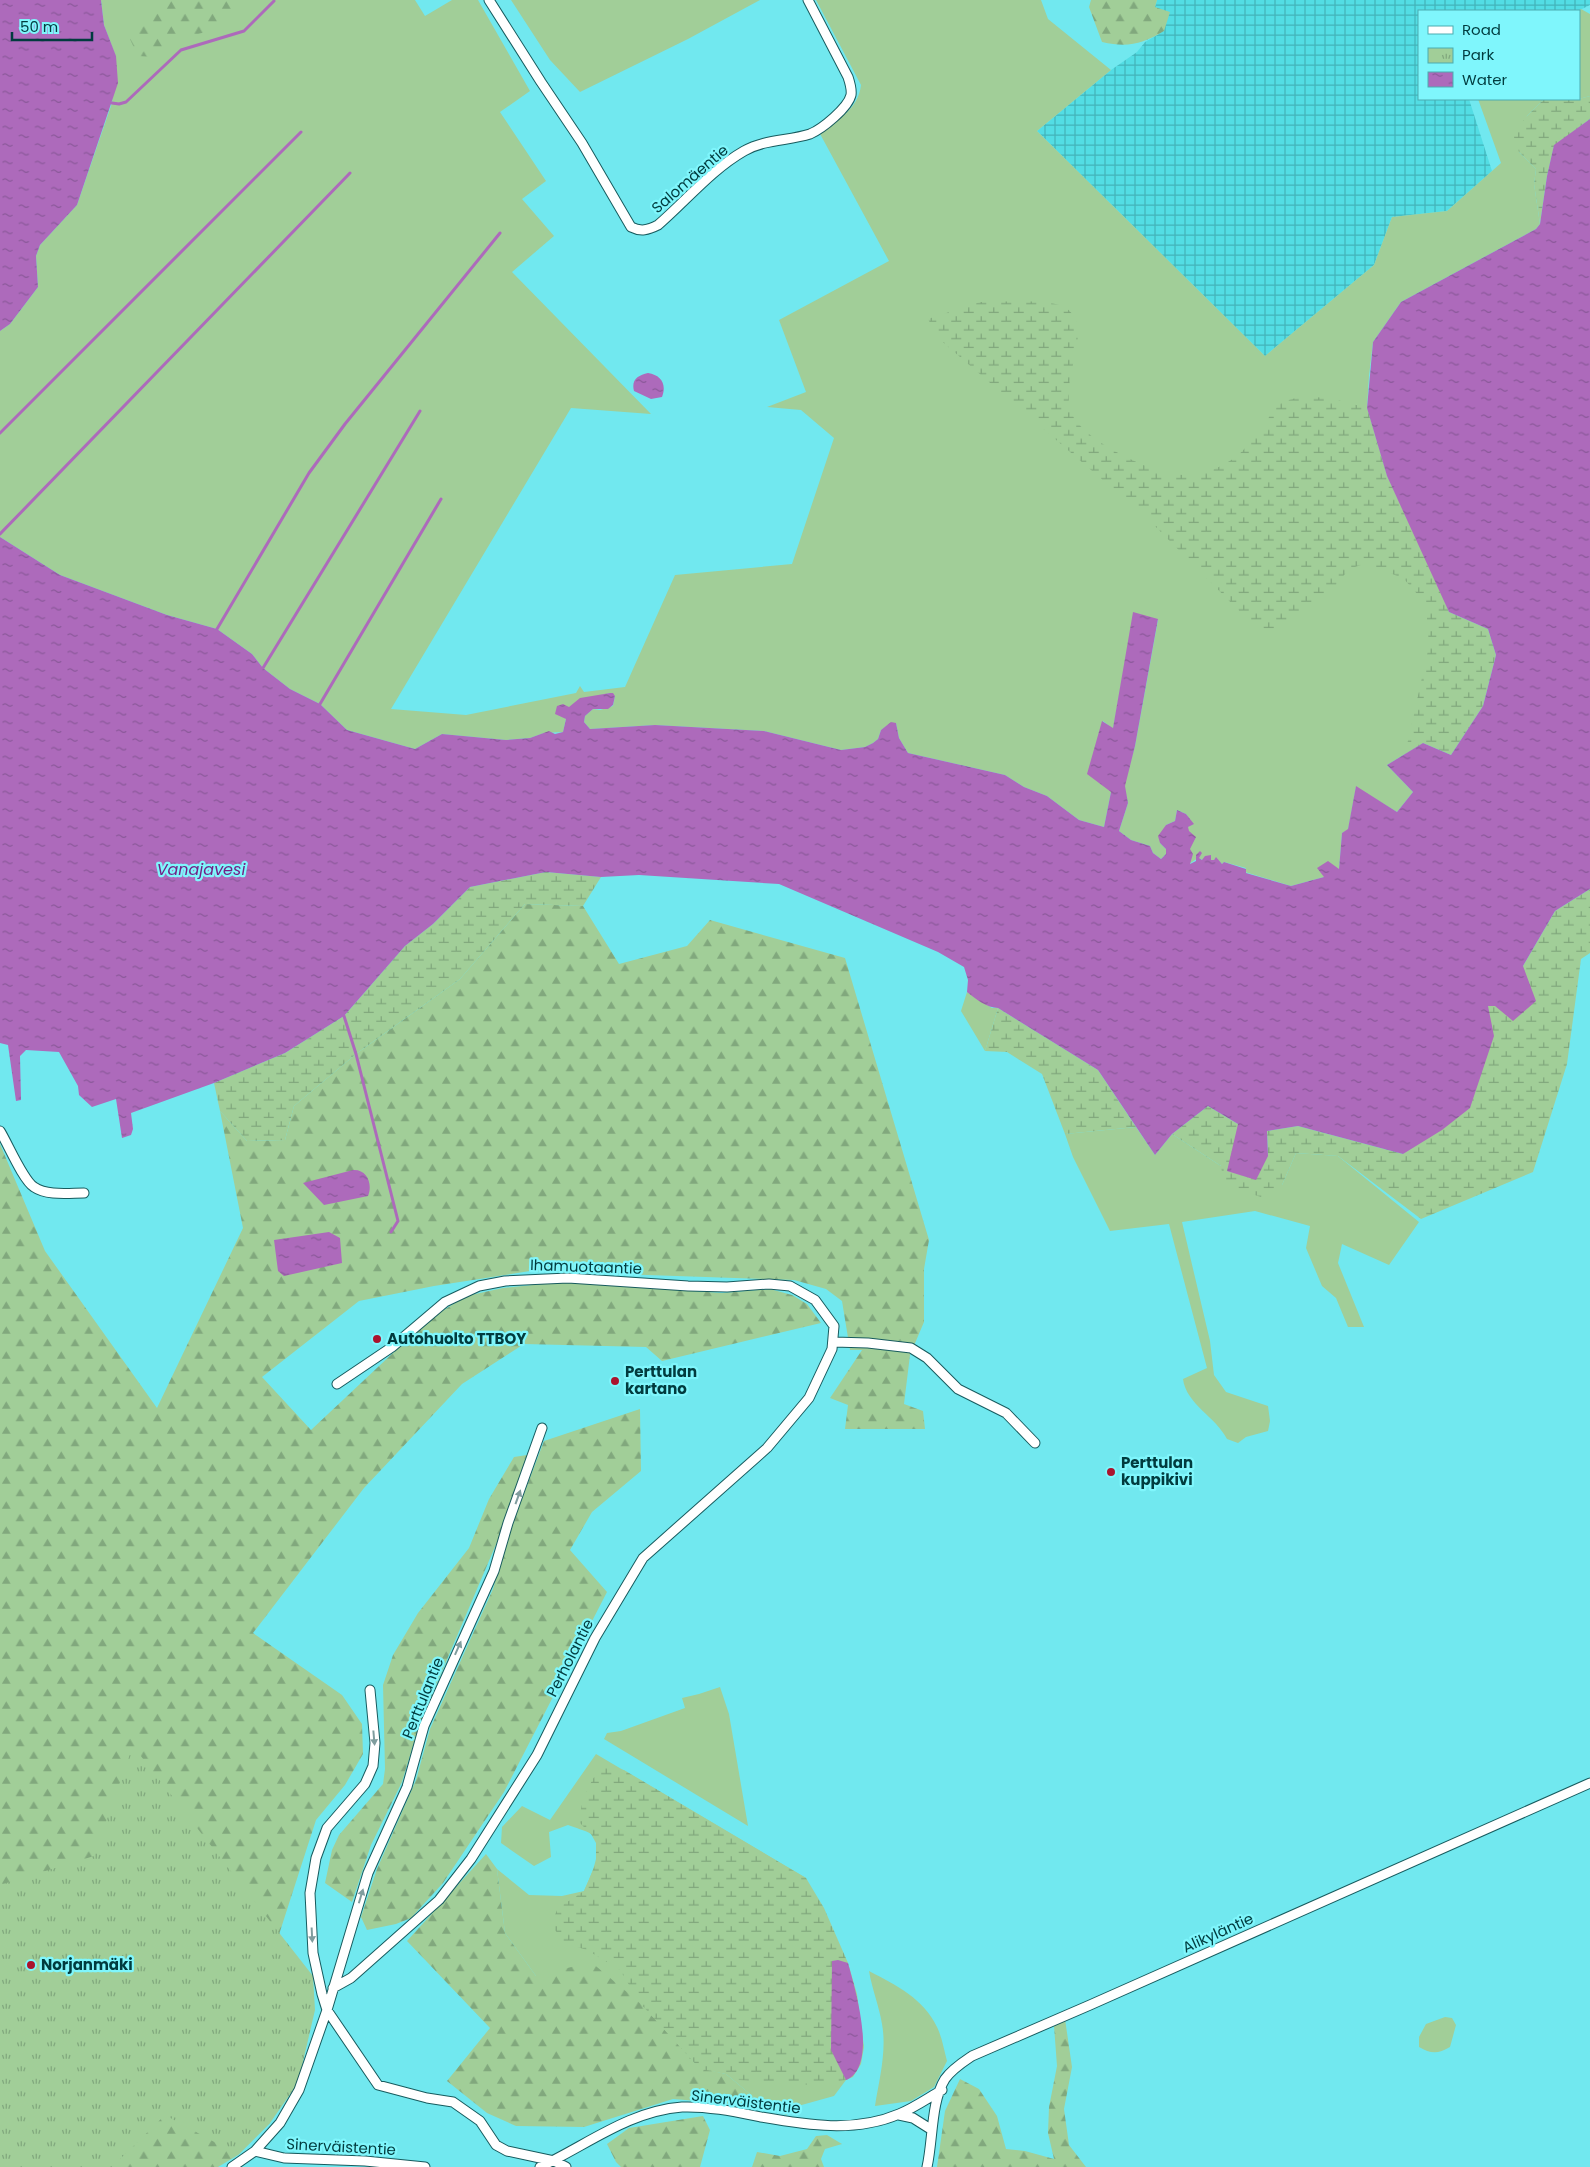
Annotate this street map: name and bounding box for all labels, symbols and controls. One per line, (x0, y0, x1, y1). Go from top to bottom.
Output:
scale bar (12, 10, 92, 42)
legend (1418, 10, 1580, 100)
text: 50 m (20, 16, 58, 37)
text: Road (1462, 19, 1501, 40)
text: Park (1462, 44, 1494, 65)
text: Water (1462, 69, 1508, 90)
street label: Salomäentie (647, 139, 732, 218)
water label: Vanajavesi (157, 858, 246, 881)
street label: Ihamuotaantie (530, 1254, 642, 1279)
place label: Autohuolto TTBOY (387, 1328, 526, 1349)
marker: Autohuolto TTBOY (371, 1333, 383, 1345)
place label: Perttulan kartano (625, 1361, 697, 1399)
marker: Perttulan kartano (609, 1375, 621, 1387)
place label: Perttulan kuppikivi (1121, 1452, 1193, 1490)
marker: Perttulan kuppikivi (1105, 1466, 1117, 1478)
one-way arrow (515, 1489, 522, 1504)
street label: Perholantie (541, 1615, 598, 1700)
one-way arrow (455, 1641, 463, 1655)
street label: Perttulantie (397, 1654, 448, 1742)
one-way arrow (370, 1731, 378, 1747)
one-way arrow (358, 1889, 366, 1904)
street label: Alikyläntie (1179, 1908, 1257, 1957)
one-way arrow (309, 1927, 317, 1943)
place label: Norjanmäki (41, 1954, 133, 1975)
marker: Norjanmäki (25, 1959, 37, 1971)
street label: Sinerväistentie (690, 2084, 802, 2119)
street label: Sinerväistentie (286, 2133, 396, 2160)

